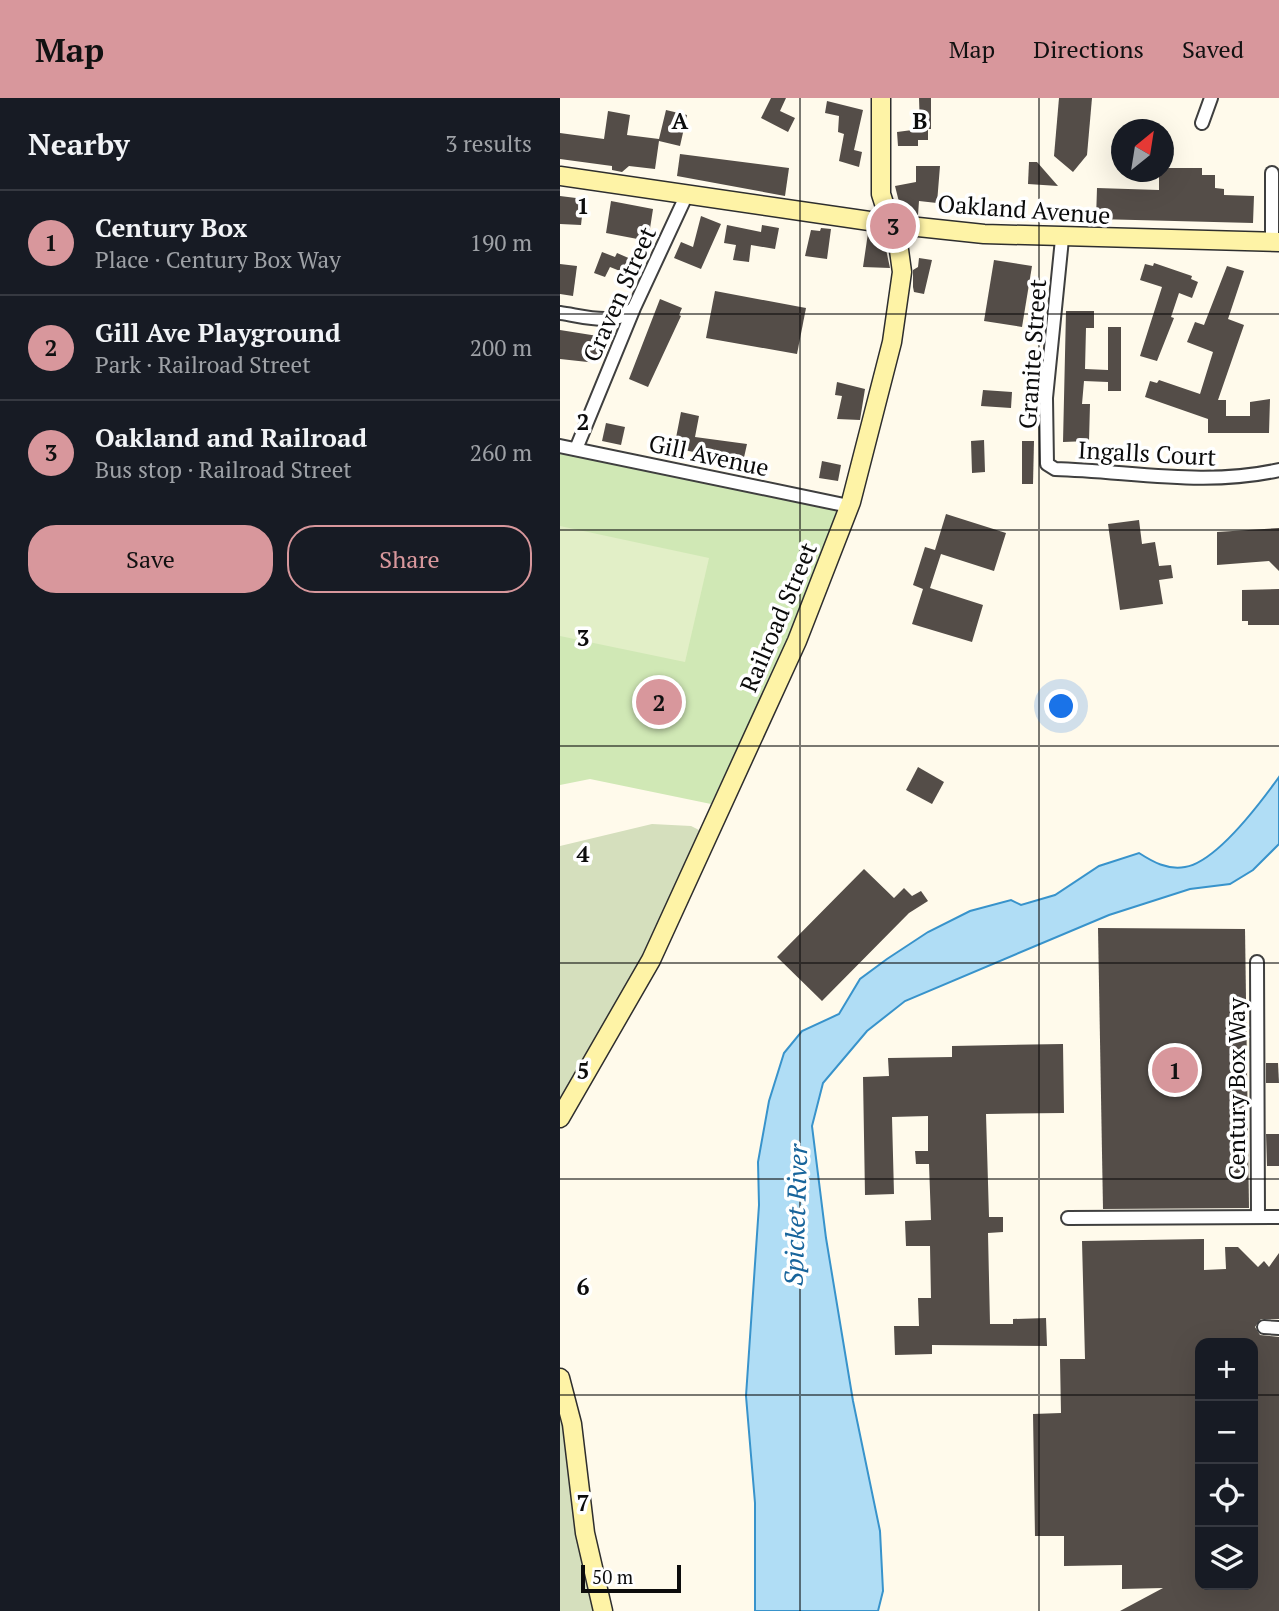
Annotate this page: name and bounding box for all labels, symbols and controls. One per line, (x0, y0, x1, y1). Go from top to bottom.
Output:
text: Map (35, 28, 104, 71)
text: Map (949, 33, 995, 65)
text: Directions (1033, 33, 1144, 65)
text: Saved (1182, 33, 1244, 65)
text: A (672, 105, 689, 136)
text: B (913, 105, 928, 136)
north arrow (1111, 119, 1174, 182)
text: Nearby (28, 124, 130, 164)
text: 3 results (445, 128, 532, 159)
street label: Oakland Avenue (937, 187, 1111, 231)
text: 1 (577, 190, 590, 221)
pin: 3 (870, 200, 916, 252)
text: Century Box (95, 210, 247, 244)
street label: Craven Street (575, 221, 663, 367)
text: 1 (45, 227, 58, 258)
text: 190 m (470, 227, 532, 258)
text: Place · Century Box Way (95, 244, 341, 275)
street label: Granite Street (1011, 278, 1053, 430)
text: Gill Ave Playground (95, 315, 341, 349)
text: 2 (45, 332, 58, 363)
text: 200 m (470, 332, 532, 363)
text: Park · Railroad Street (95, 349, 311, 380)
text: 2 (577, 406, 590, 437)
text: Oakland and Railroad (95, 420, 367, 454)
street label: Gill Avenue (646, 427, 772, 483)
street label: Ingalls Court (1077, 433, 1217, 473)
text: 3 (45, 437, 58, 468)
text: 260 m (470, 437, 532, 468)
text: Bus stop · Railroad Street (95, 454, 352, 485)
button: Save (28, 525, 273, 593)
button: Share (287, 525, 532, 593)
street label: Railroad Street (732, 537, 824, 697)
text: 3 (577, 622, 590, 653)
pin: 2 (636, 676, 682, 728)
your location (1044, 689, 1078, 723)
text: 4 (577, 838, 590, 869)
street label: Century Box Way (1220, 997, 1252, 1180)
pin: 1 (1152, 1044, 1198, 1096)
text: 5 (577, 1055, 590, 1086)
water label: Spicket River (776, 1143, 814, 1286)
text: 6 (577, 1271, 590, 1302)
map controls (1195, 1338, 1258, 1590)
button: + (1195, 1338, 1258, 1401)
button: − (1195, 1401, 1258, 1464)
button: locate (1195, 1464, 1258, 1527)
text: 7 (577, 1487, 590, 1518)
button: layers (1195, 1527, 1258, 1590)
scale bar (581, 1562, 681, 1594)
text: 50 m (592, 1564, 633, 1589)

